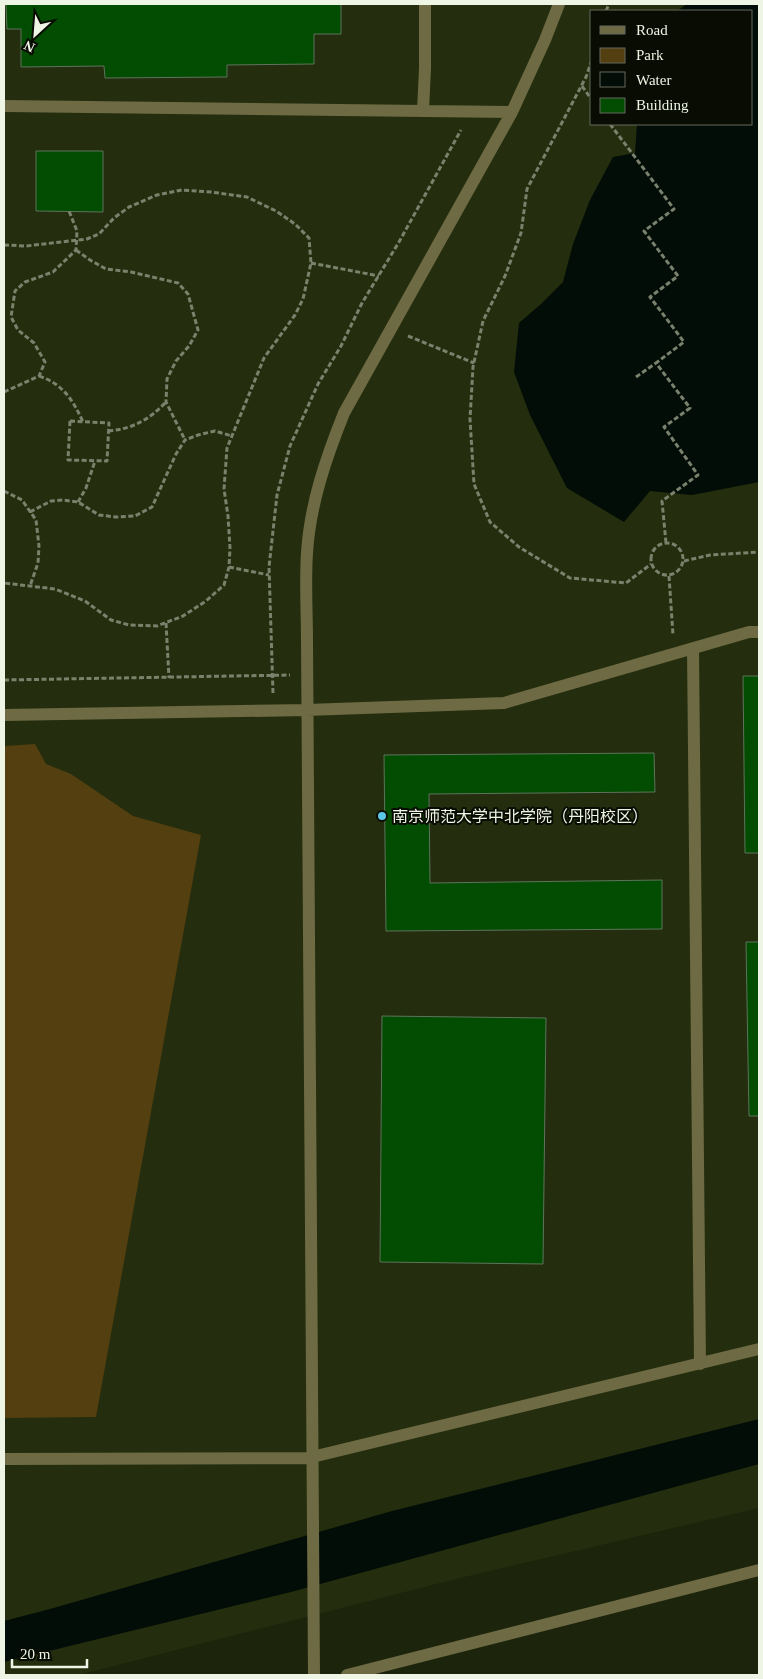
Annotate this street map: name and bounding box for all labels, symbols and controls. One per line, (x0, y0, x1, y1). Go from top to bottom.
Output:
north arrow (10, 10, 60, 60)
legend (590, 10, 753, 125)
text: Road (636, 22, 668, 38)
text: N (22, 37, 37, 55)
text: Park (636, 47, 664, 63)
text: Water (636, 72, 671, 88)
text: Building (636, 97, 689, 113)
place label: 南京师范大学中北学院（丹阳校区） (392, 808, 648, 825)
marker: 南京师范大学中北学院（丹阳校区） (376, 810, 388, 822)
scale bar (12, 1636, 88, 1668)
text: 20 m (20, 1646, 51, 1662)

